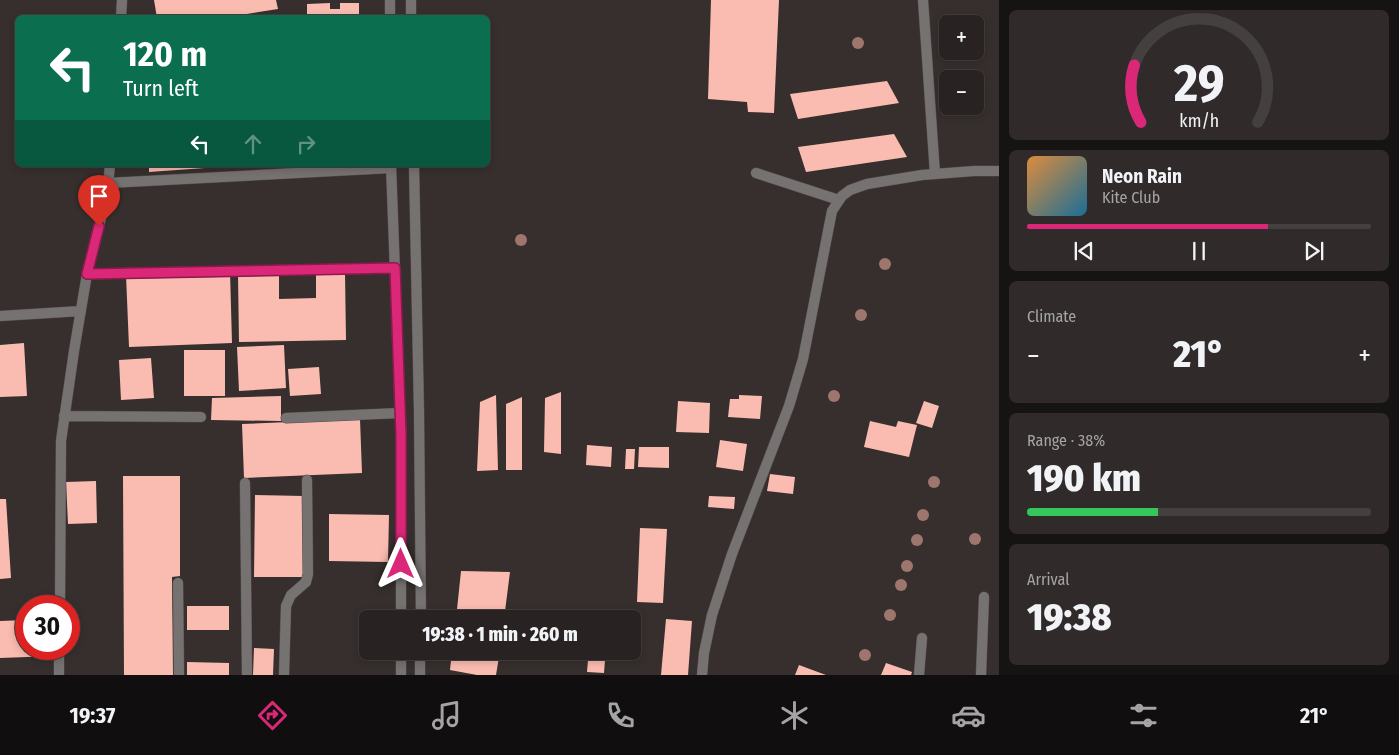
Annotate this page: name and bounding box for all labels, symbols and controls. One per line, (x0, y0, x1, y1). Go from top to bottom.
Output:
map controls (939, 15, 984, 115)
button: + (939, 15, 984, 60)
text: 120 m (123, 33, 207, 75)
icon: left (40, 35, 105, 100)
text: 29 (1173, 52, 1224, 115)
button: − (939, 70, 984, 115)
text: Turn left (123, 75, 199, 102)
text: km/h (1179, 110, 1219, 132)
icon: left (186, 130, 214, 158)
icon: ahead (239, 130, 267, 158)
icon: right (292, 130, 320, 158)
text: Neon Rain (1102, 165, 1182, 188)
pin (78, 175, 120, 226)
icon: arrive (85, 182, 113, 210)
text: Kite Club (1102, 188, 1160, 207)
icon: previous (1070, 237, 1098, 265)
icon: pause (1185, 237, 1213, 265)
icon: next (1300, 237, 1328, 265)
text: Climate (1027, 307, 1076, 326)
text: 21° (1173, 331, 1225, 377)
text: − (1027, 339, 1040, 372)
text: + (1358, 339, 1371, 372)
text: Range · 38% (1027, 431, 1105, 450)
text: 190 km (1027, 455, 1141, 501)
position arrow (374, 537, 426, 589)
text: Arrival (1027, 570, 1069, 589)
text: 19:38 (1027, 594, 1112, 640)
speed limit sign: 30 (15, 595, 80, 660)
text: 19:38 · 1 min · 260 m (422, 623, 578, 646)
icon: directions (255, 698, 290, 733)
icon: music (429, 698, 464, 733)
icon: phone (603, 698, 638, 733)
icon: climate (777, 698, 812, 733)
icon: car (951, 698, 986, 733)
icon: filters (1126, 698, 1161, 733)
text: 19:37 (70, 702, 115, 729)
text: 21° (1300, 702, 1329, 729)

